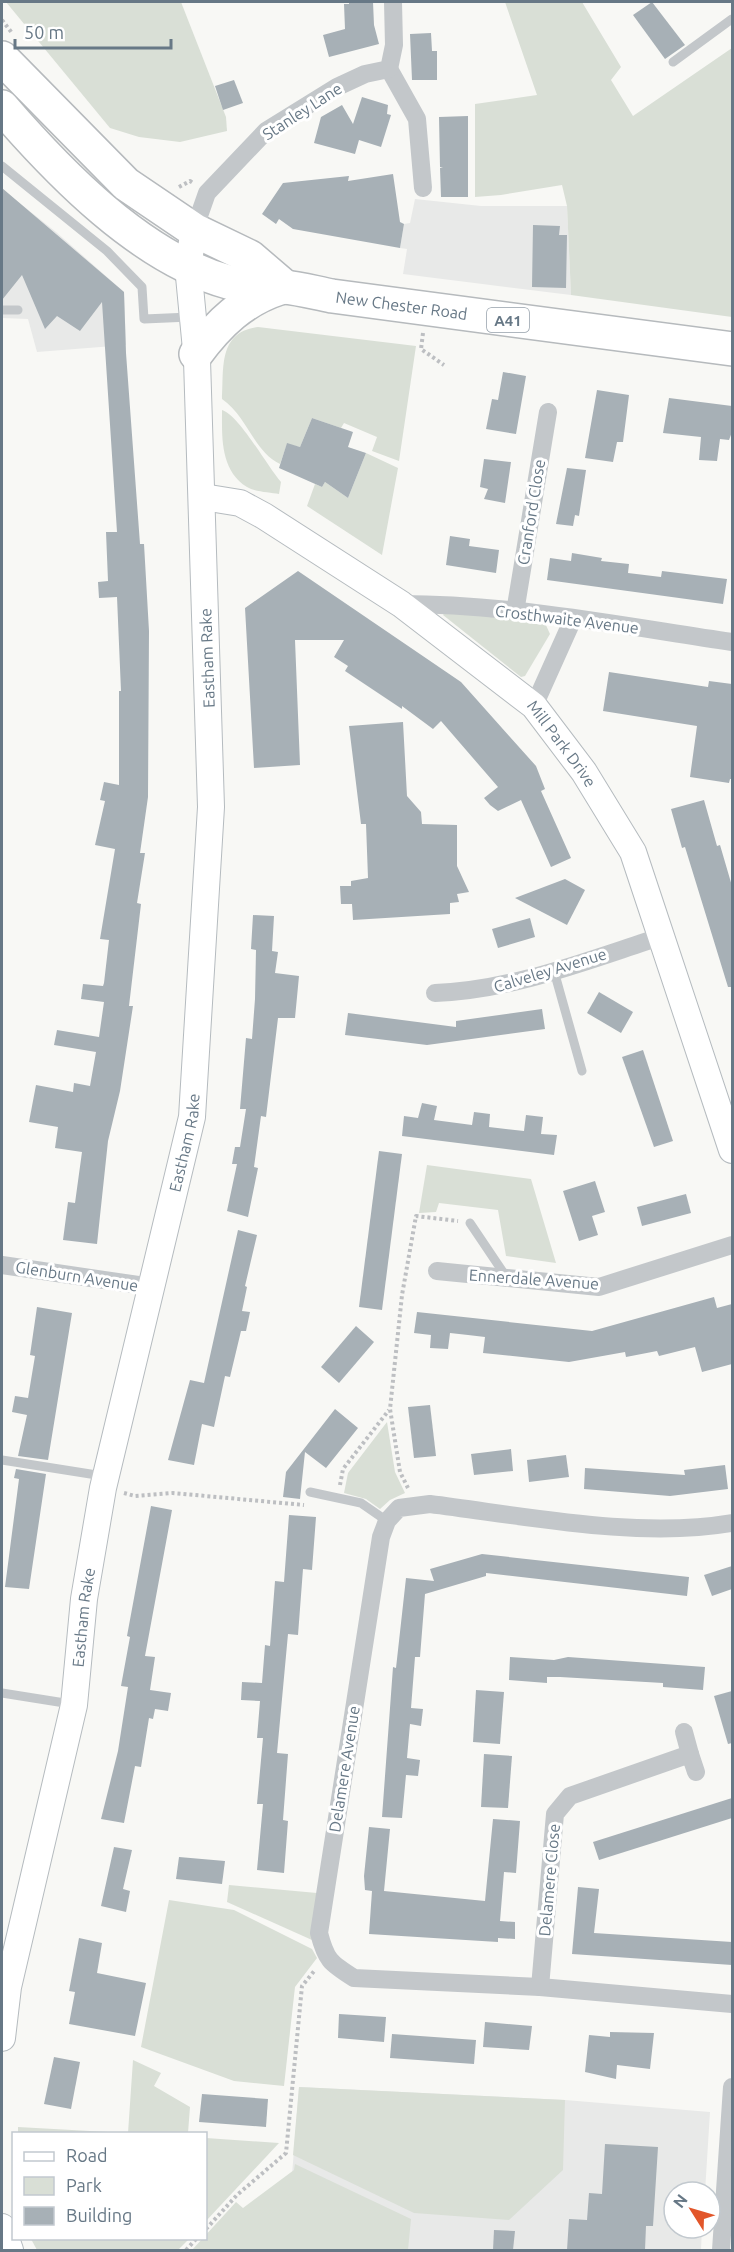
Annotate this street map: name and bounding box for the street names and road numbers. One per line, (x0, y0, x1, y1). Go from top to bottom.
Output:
street label: Stanley Lane (259, 79, 345, 143)
street label: New Chester Road (334, 288, 469, 323)
road number: A41 (487, 308, 529, 332)
street label: Cranford Close (514, 458, 548, 566)
street label: Crosthwaite Avenue (494, 601, 640, 637)
street label: Eastham Rake (196, 608, 218, 708)
street label: Mill Park Drive (524, 697, 600, 790)
street label: Calveley Avenue (491, 944, 609, 996)
street label: Eastham Rake (165, 1093, 202, 1194)
street label: Glenburn Avenue (14, 1257, 140, 1295)
street label: Ennerdale Avenue (468, 1265, 600, 1293)
street label: Eastham Rake (69, 1566, 98, 1668)
street label: Delamere Avenue (325, 1705, 363, 1833)
street label: Delamere Close (535, 1823, 563, 1937)

